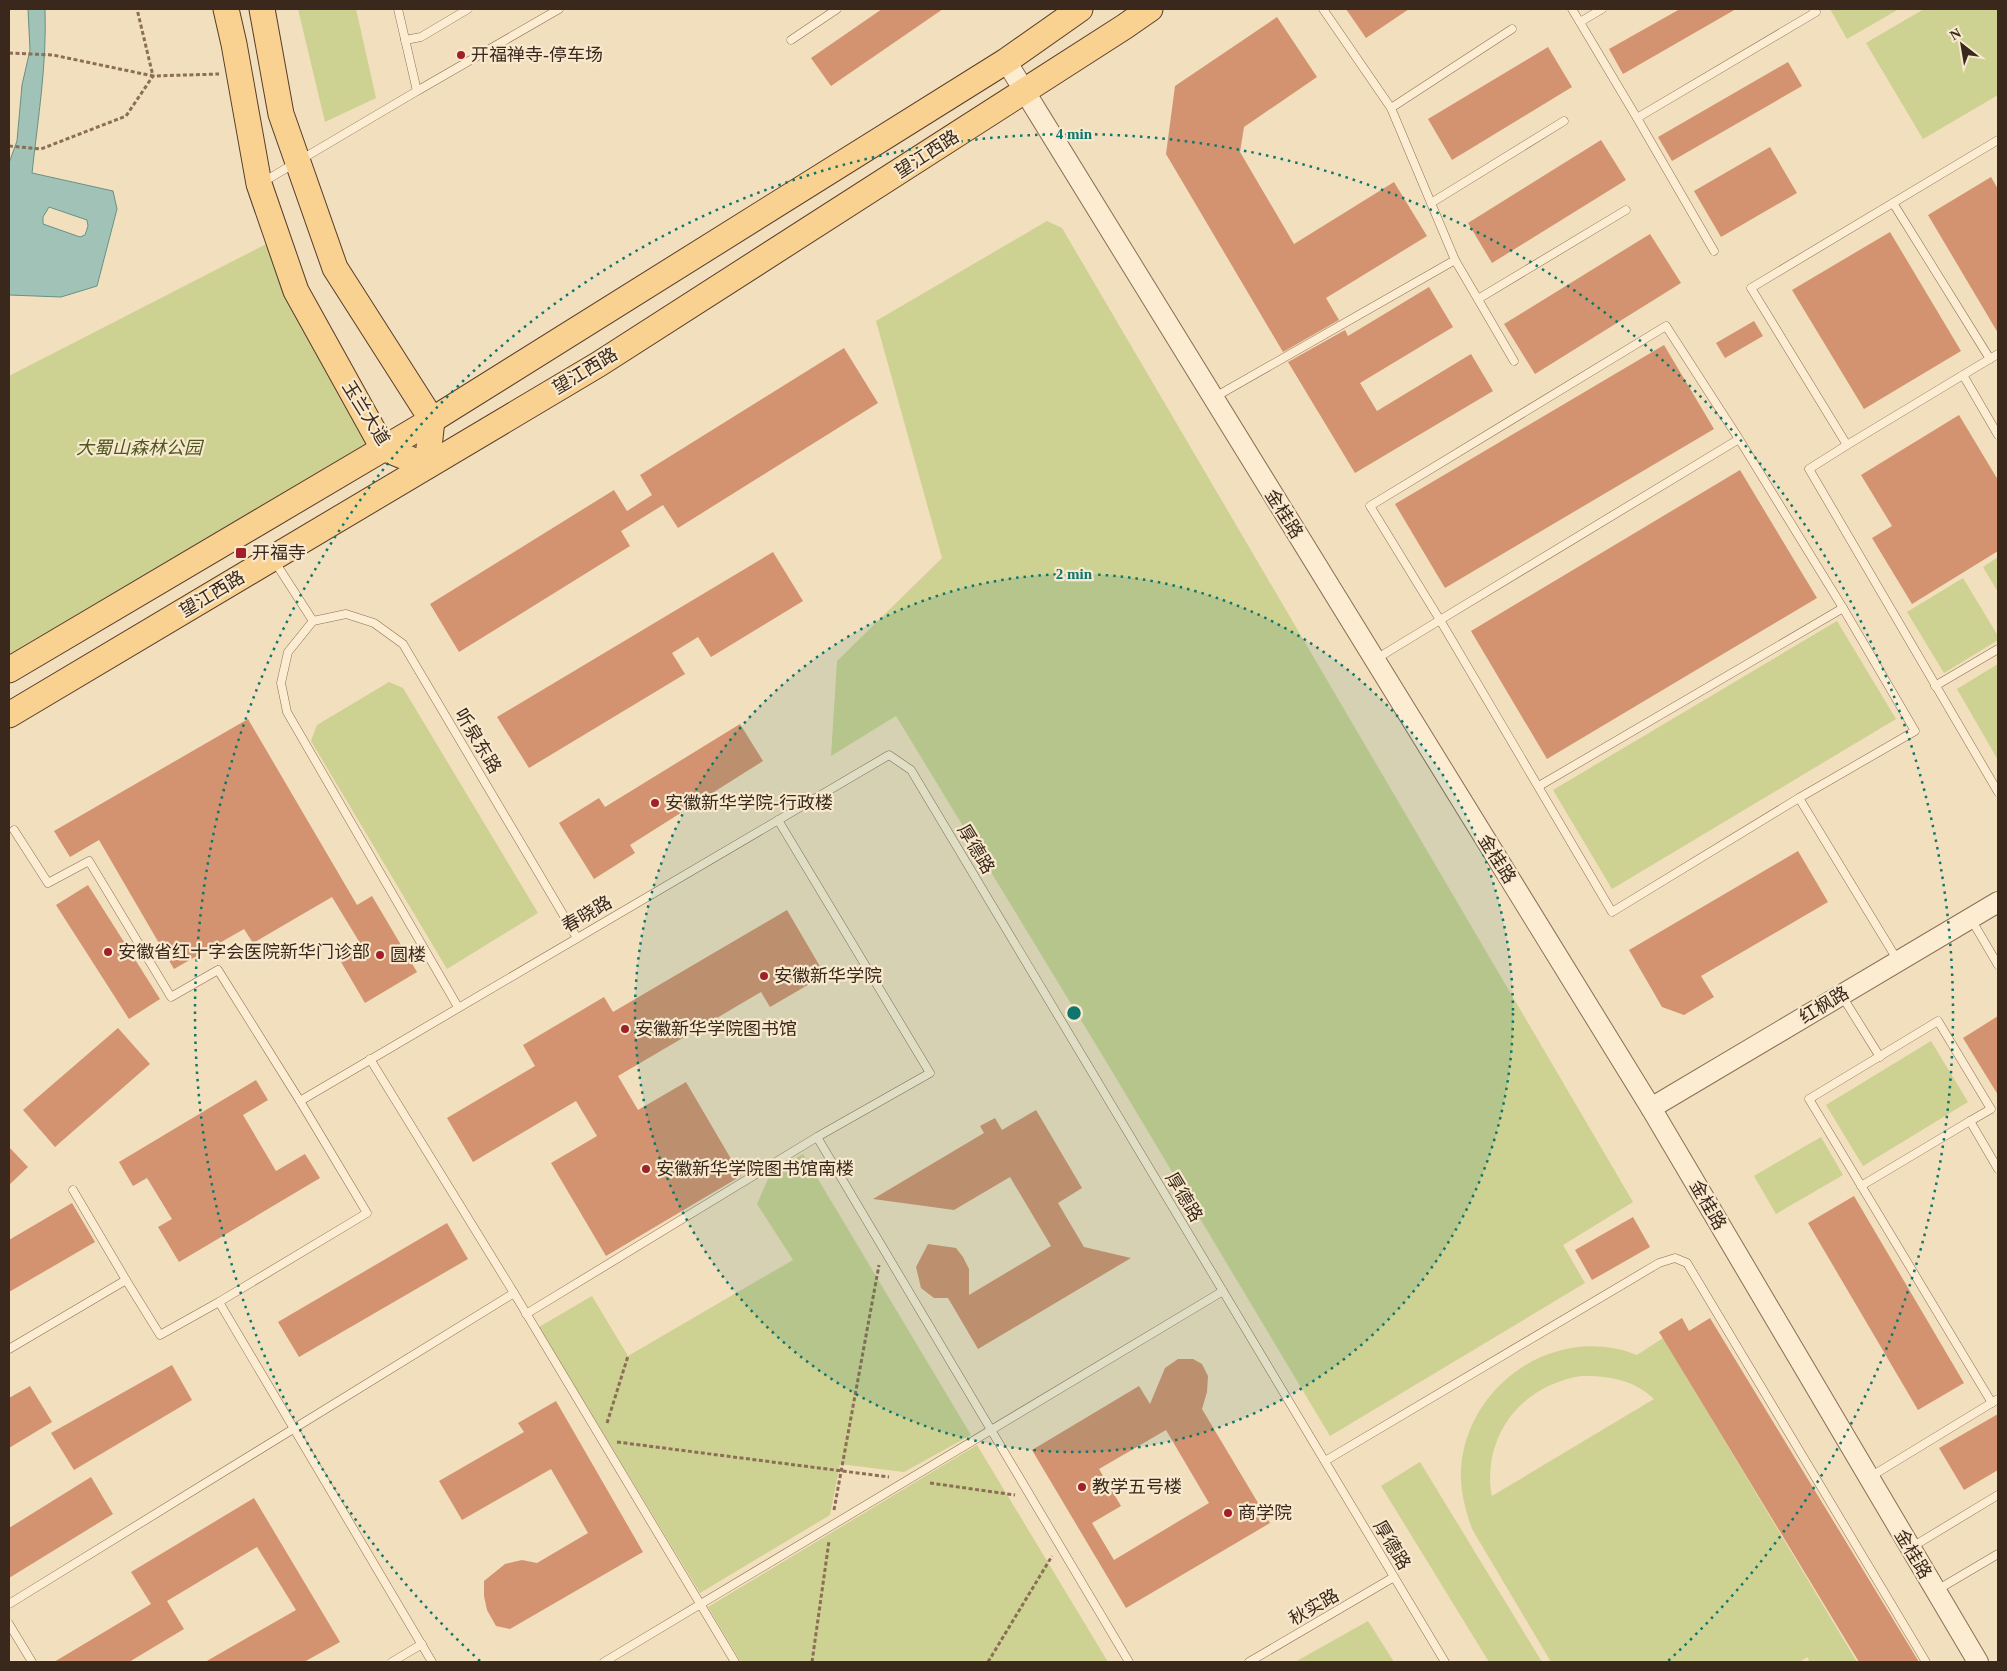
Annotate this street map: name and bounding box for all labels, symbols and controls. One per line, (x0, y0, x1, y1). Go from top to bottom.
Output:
north arrow (1937, 20, 1987, 70)
text: N (1947, 25, 1964, 43)
place label: 开福禅寺-停车场 (471, 45, 603, 65)
marker: 开福禅寺-停车场 (455, 49, 467, 61)
street label: 望江西路 (891, 126, 963, 182)
text: 4 min (1056, 126, 1093, 142)
street label: 望江西路 (549, 344, 621, 398)
street label: 玉兰大道 (338, 377, 394, 449)
park label: 大蜀山森林公园 (76, 438, 205, 458)
street label: 金桂路 (1261, 486, 1307, 542)
place label: 开福寺 (252, 543, 306, 563)
marker: 开福寺 (234, 546, 248, 560)
text: 2 min (1056, 566, 1093, 582)
street label: 望江西路 (176, 567, 248, 621)
street label: 听泉东路 (451, 705, 505, 777)
place label: 安徽新华学院-行政楼 (665, 793, 833, 813)
marker: 安徽新华学院-行政楼 (649, 797, 661, 809)
street label: 厚德路 (954, 821, 998, 877)
street label: 金桂路 (1474, 831, 1520, 887)
street label: 春晓路 (559, 892, 615, 936)
place label: 安徽省红十字会医院新华门诊部 (118, 942, 370, 962)
place label: 圆楼 (390, 945, 426, 965)
marker: 安徽省红十字会医院新华门诊部 (102, 946, 114, 958)
marker: 圆楼 (374, 949, 386, 961)
place label: 安徽新华学院 (774, 966, 882, 986)
marker: 安徽新华学院 (758, 970, 770, 982)
street label: 红枫路 (1796, 983, 1852, 1027)
centre of rings (1065, 1004, 1083, 1022)
place label: 安徽新华学院图书馆 (635, 1019, 797, 1039)
marker: 安徽新华学院图书馆 (619, 1023, 631, 1035)
place label: 安徽新华学院图书馆南楼 (656, 1159, 854, 1179)
marker: 安徽新华学院图书馆南楼 (640, 1163, 652, 1175)
street label: 厚德路 (1162, 1169, 1206, 1225)
street label: 金桂路 (1686, 1177, 1730, 1233)
place label: 教学五号楼 (1092, 1477, 1182, 1497)
marker: 教学五号楼 (1076, 1481, 1088, 1493)
place label: 商学院 (1238, 1503, 1292, 1523)
marker: 商学院 (1222, 1507, 1234, 1519)
street label: 厚德路 (1370, 1517, 1414, 1573)
street label: 金桂路 (1891, 1526, 1935, 1582)
street label: 秋实路 (1286, 1585, 1342, 1629)

